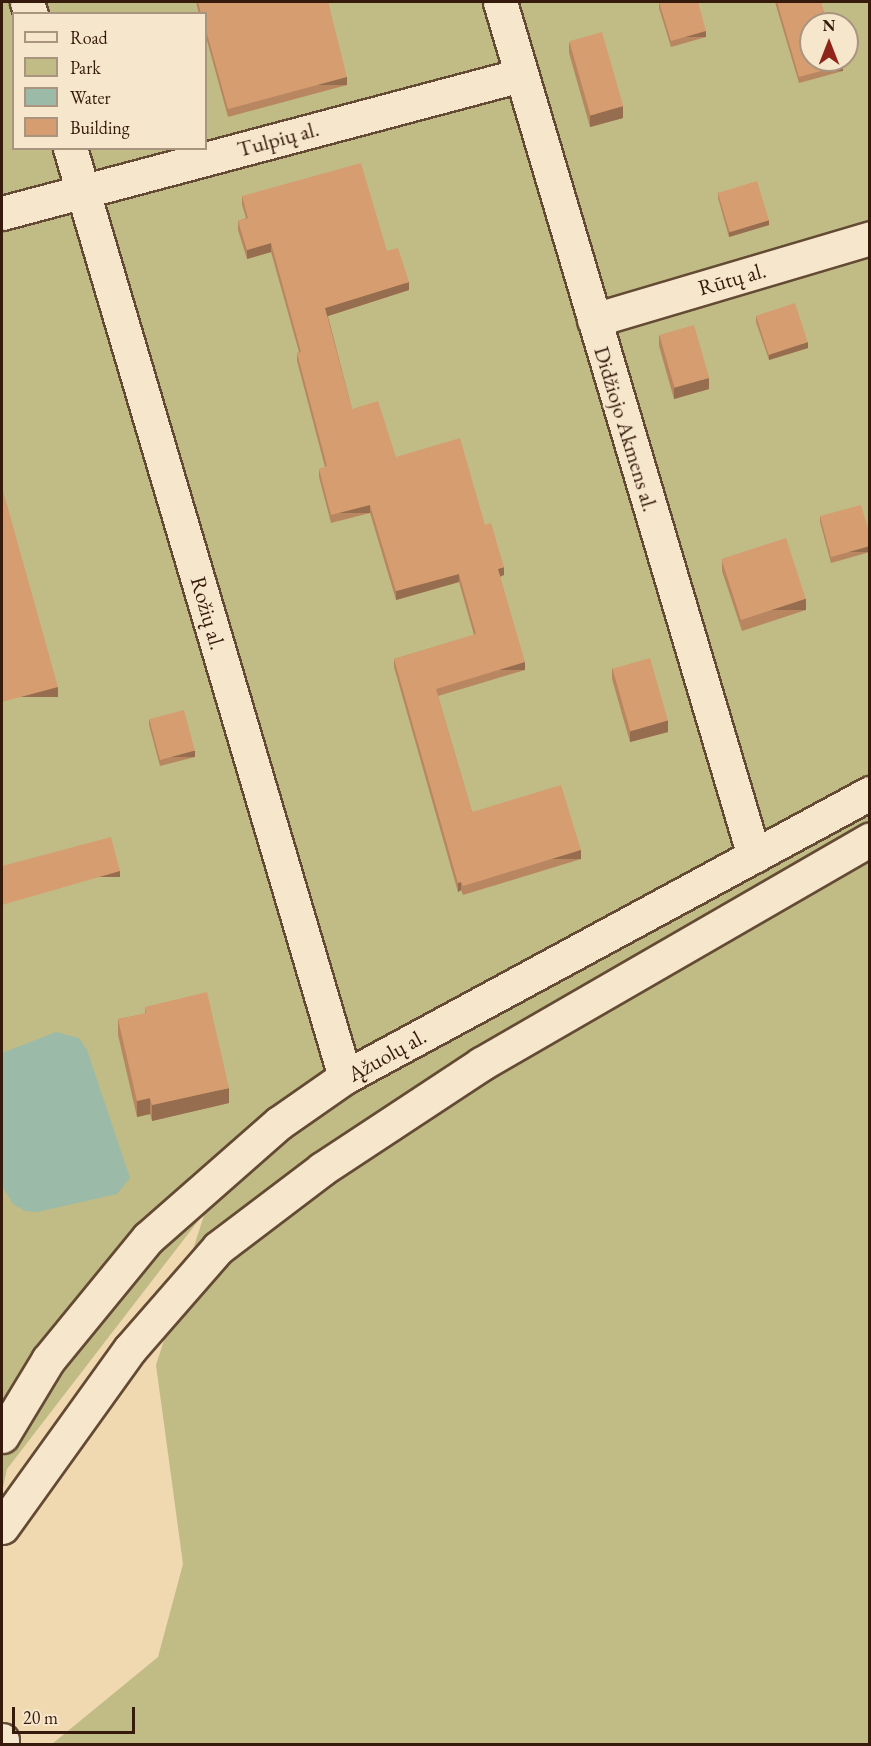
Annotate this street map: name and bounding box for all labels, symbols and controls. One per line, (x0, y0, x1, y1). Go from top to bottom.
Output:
legend (12, 12, 207, 150)
north arrow (799, 12, 859, 72)
text: N (823, 15, 835, 36)
text: Road (70, 26, 108, 49)
text: Park (70, 56, 101, 79)
text: Water (70, 86, 111, 109)
street label: Tulpių al. (234, 115, 322, 163)
text: Building (70, 116, 130, 139)
street label: Rūtų al. (695, 257, 769, 301)
street label: Didžiojo Akmens al. (588, 343, 664, 515)
street label: Rožių al. (185, 573, 231, 653)
street label: Ąžuolų al. (343, 1023, 431, 1087)
scale bar (15, 1695, 138, 1733)
text: 20 m (23, 1706, 58, 1729)

